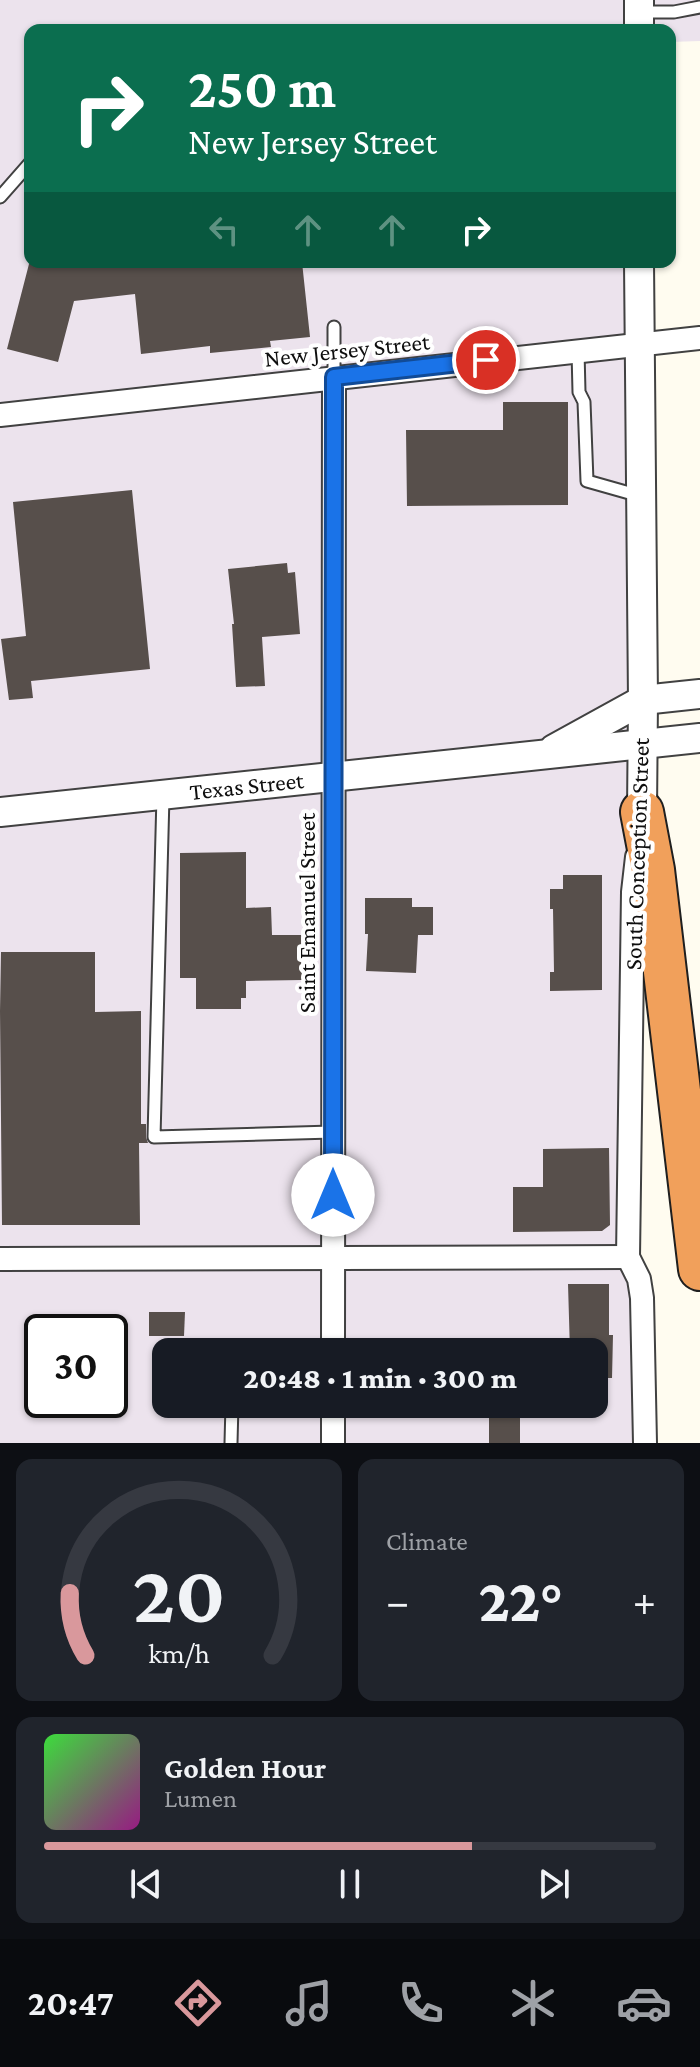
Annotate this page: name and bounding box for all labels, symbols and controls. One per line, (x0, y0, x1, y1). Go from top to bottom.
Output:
icon: right (56, 56, 160, 160)
text: 250 m (188, 57, 336, 119)
text: New Jersey Street (188, 122, 437, 162)
icon: left (202, 208, 246, 252)
icon: ahead (286, 208, 330, 252)
icon: ahead (370, 208, 414, 252)
icon: right (454, 208, 498, 252)
pin (452, 326, 520, 394)
street label: New Jersey Street (263, 327, 432, 372)
icon: arrive (464, 338, 508, 382)
street label: South Conception Street (619, 736, 654, 971)
street label: Texas Street (188, 766, 306, 805)
street label: Saint Emanuel Street (293, 812, 320, 1013)
position arrow (291, 1153, 375, 1237)
speed limit sign: 30 (24, 1314, 128, 1418)
text: 20:48 · 1 min · 300 m (243, 1361, 517, 1394)
text: Climate (386, 1527, 468, 1556)
text: 20 (133, 1547, 225, 1640)
text: 22° (479, 1567, 563, 1634)
text: − (386, 1577, 409, 1625)
text: + (633, 1577, 656, 1625)
text: km/h (148, 1637, 210, 1669)
text: Golden Hour (164, 1751, 326, 1784)
text: Lumen (164, 1784, 237, 1813)
icon: previous (124, 1862, 168, 1906)
icon: pause (328, 1862, 372, 1906)
icon: next (532, 1862, 576, 1906)
icon: directions (170, 1975, 226, 2031)
icon: music (281, 1975, 337, 2031)
icon: phone (393, 1975, 449, 2031)
icon: climate (505, 1975, 561, 2031)
icon: car (616, 1975, 672, 2031)
text: 20:47 (28, 1983, 114, 2023)

